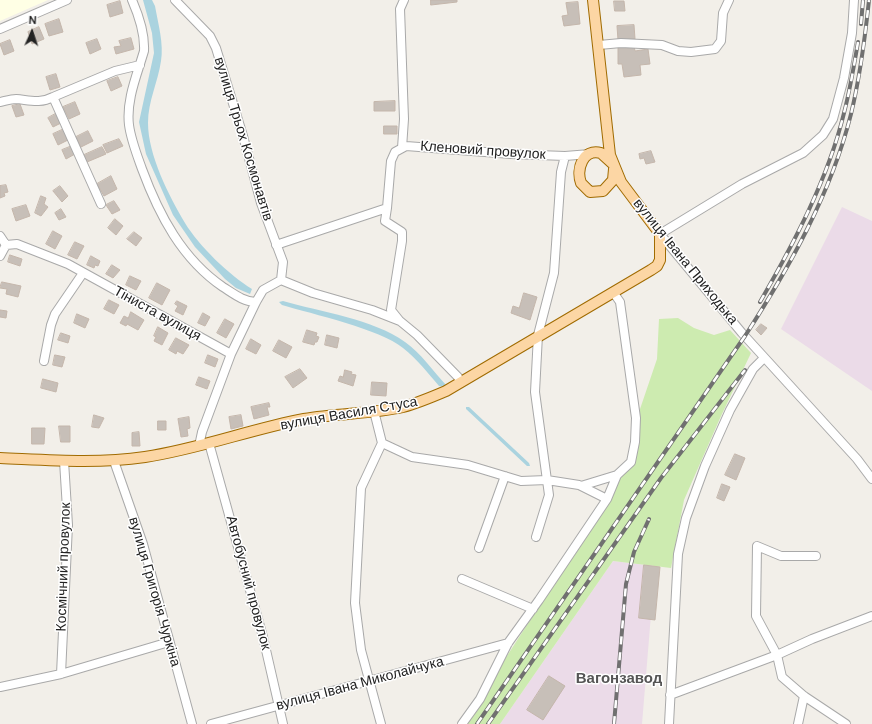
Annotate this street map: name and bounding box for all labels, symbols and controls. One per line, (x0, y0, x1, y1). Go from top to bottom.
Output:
north arrow (12, 12, 52, 52)
text: N (28, 13, 37, 27)
street label: вулиця Трьох Космонавтів (210, 55, 276, 223)
street label: Кленовий провулок (420, 138, 546, 164)
street label: вулиця Івана Приходька (629, 196, 741, 328)
street label: Тіниста вулиця (110, 283, 204, 345)
street label: вулиця Василя Стуса (279, 394, 419, 434)
street label: Космічний провулок (53, 502, 75, 632)
street label: Автобусний провулок (222, 514, 274, 652)
street label: вулиця Григорія Чуркіна (125, 515, 183, 669)
street label: вулиця Івана Миколайчука (274, 654, 446, 714)
district label: Вагонзавод (576, 670, 662, 688)

